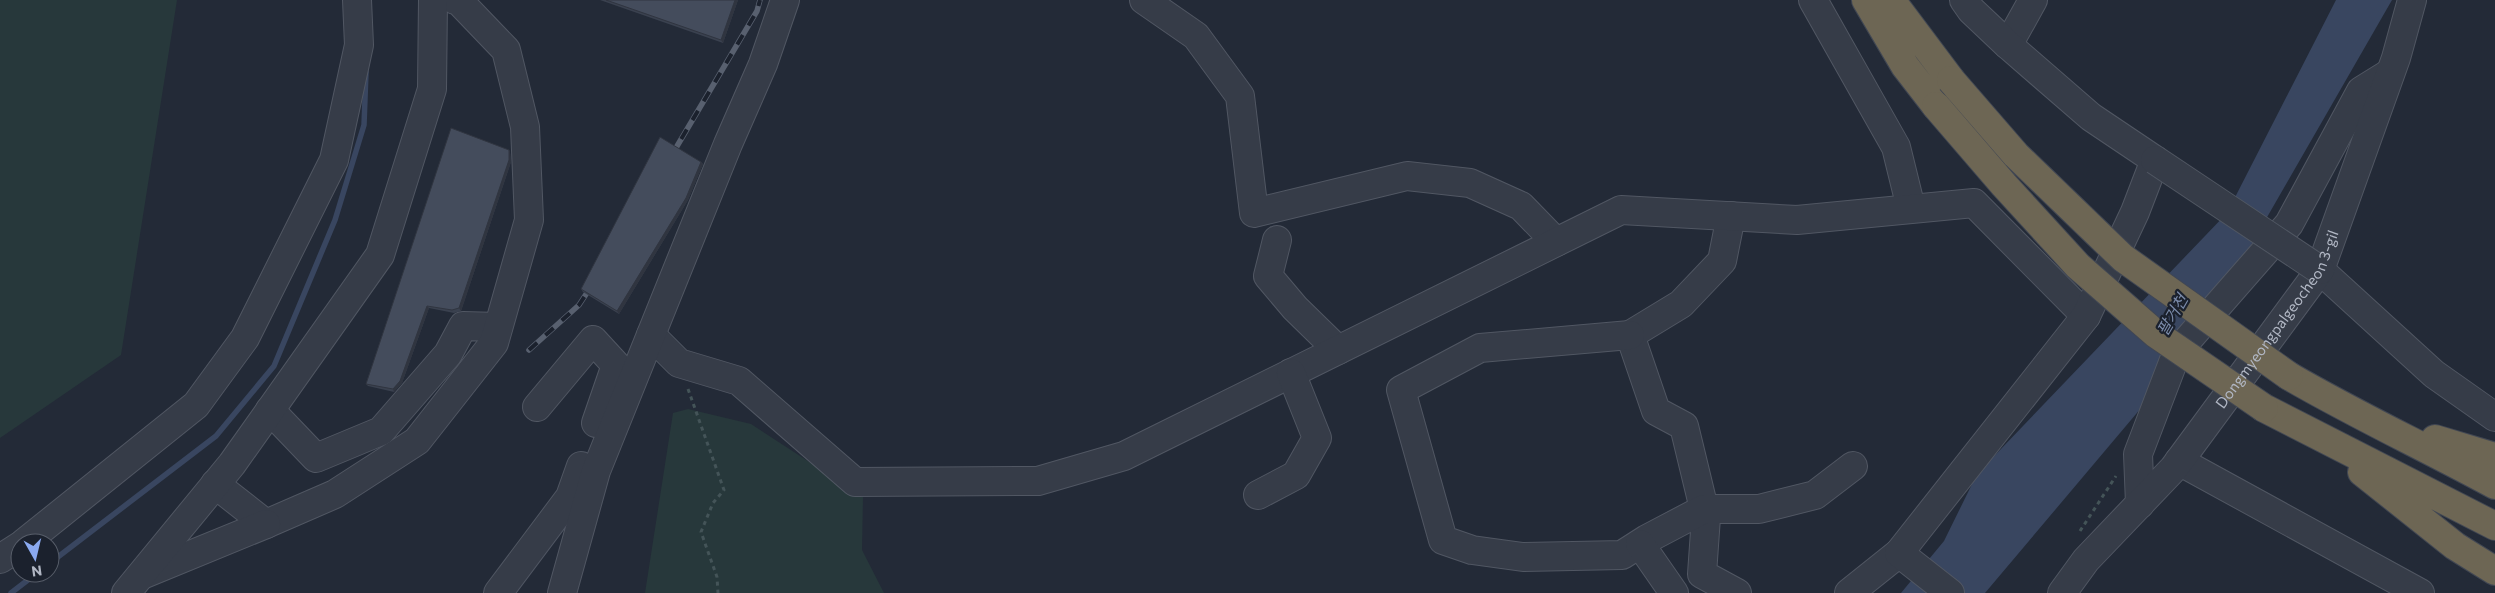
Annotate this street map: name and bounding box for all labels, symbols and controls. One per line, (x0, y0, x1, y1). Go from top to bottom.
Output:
street label: Dongmyeongpalgeocheon 3-gil (2211, 227, 2342, 411)
water label: 팔거천 (2152, 289, 2192, 339)
north arrow (10, 533, 60, 583)
text: N (30, 562, 43, 581)

